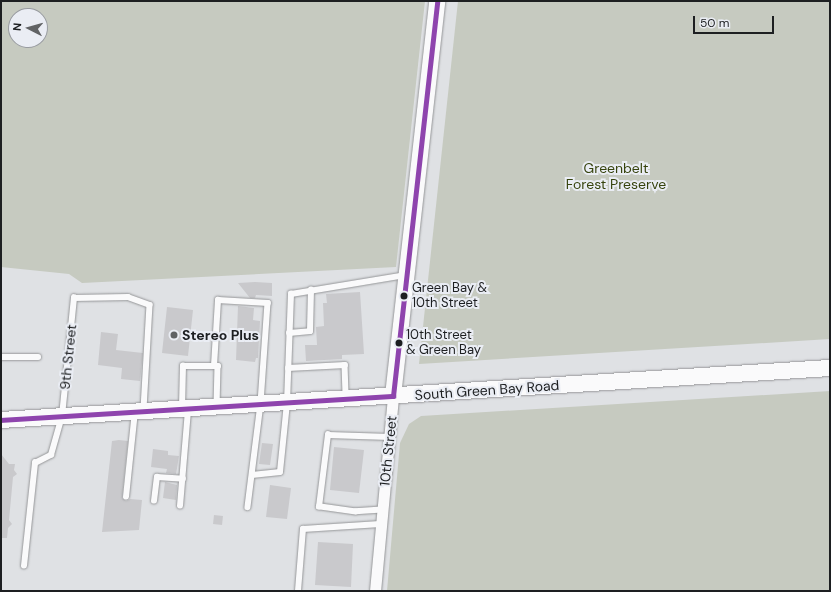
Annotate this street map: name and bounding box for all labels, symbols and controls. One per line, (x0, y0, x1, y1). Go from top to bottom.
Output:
north arrow (8, 8, 48, 48)
scale bar (695, 8, 776, 34)
text: 50 m (700, 15, 729, 31)
text: N (10, 22, 24, 32)
park label: Greenbelt Forest Preserve (566, 160, 666, 192)
place label: Green Bay & 10th Street (412, 281, 487, 312)
marker: Green Bay & 10th Street (399, 291, 409, 301)
street label: 9th Street (56, 323, 80, 391)
place label: Stereo Plus (182, 327, 259, 343)
place label: 10th Street & Green Bay (406, 328, 481, 359)
marker: Stereo Plus (169, 330, 179, 340)
marker: 10th Street & Green Bay (394, 338, 404, 348)
street label: South Green Bay Road (414, 377, 560, 403)
street label: 10th Street (376, 415, 400, 487)

